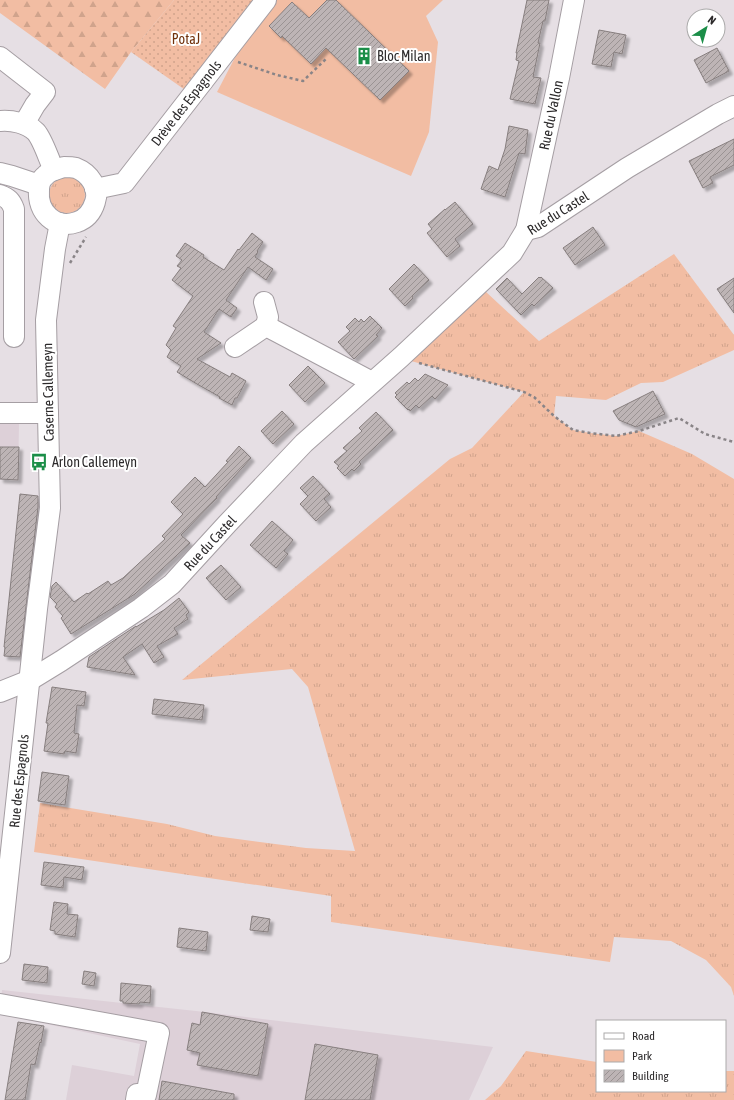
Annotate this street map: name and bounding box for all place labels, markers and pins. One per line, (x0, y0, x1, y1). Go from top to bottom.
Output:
building icon: Bloc Milan (354, 46, 374, 66)
place label: Bloc Milan (377, 48, 431, 64)
bus stop icon: Arlon Callemeyn (29, 452, 49, 472)
place label: Arlon Callemeyn (52, 454, 137, 470)

